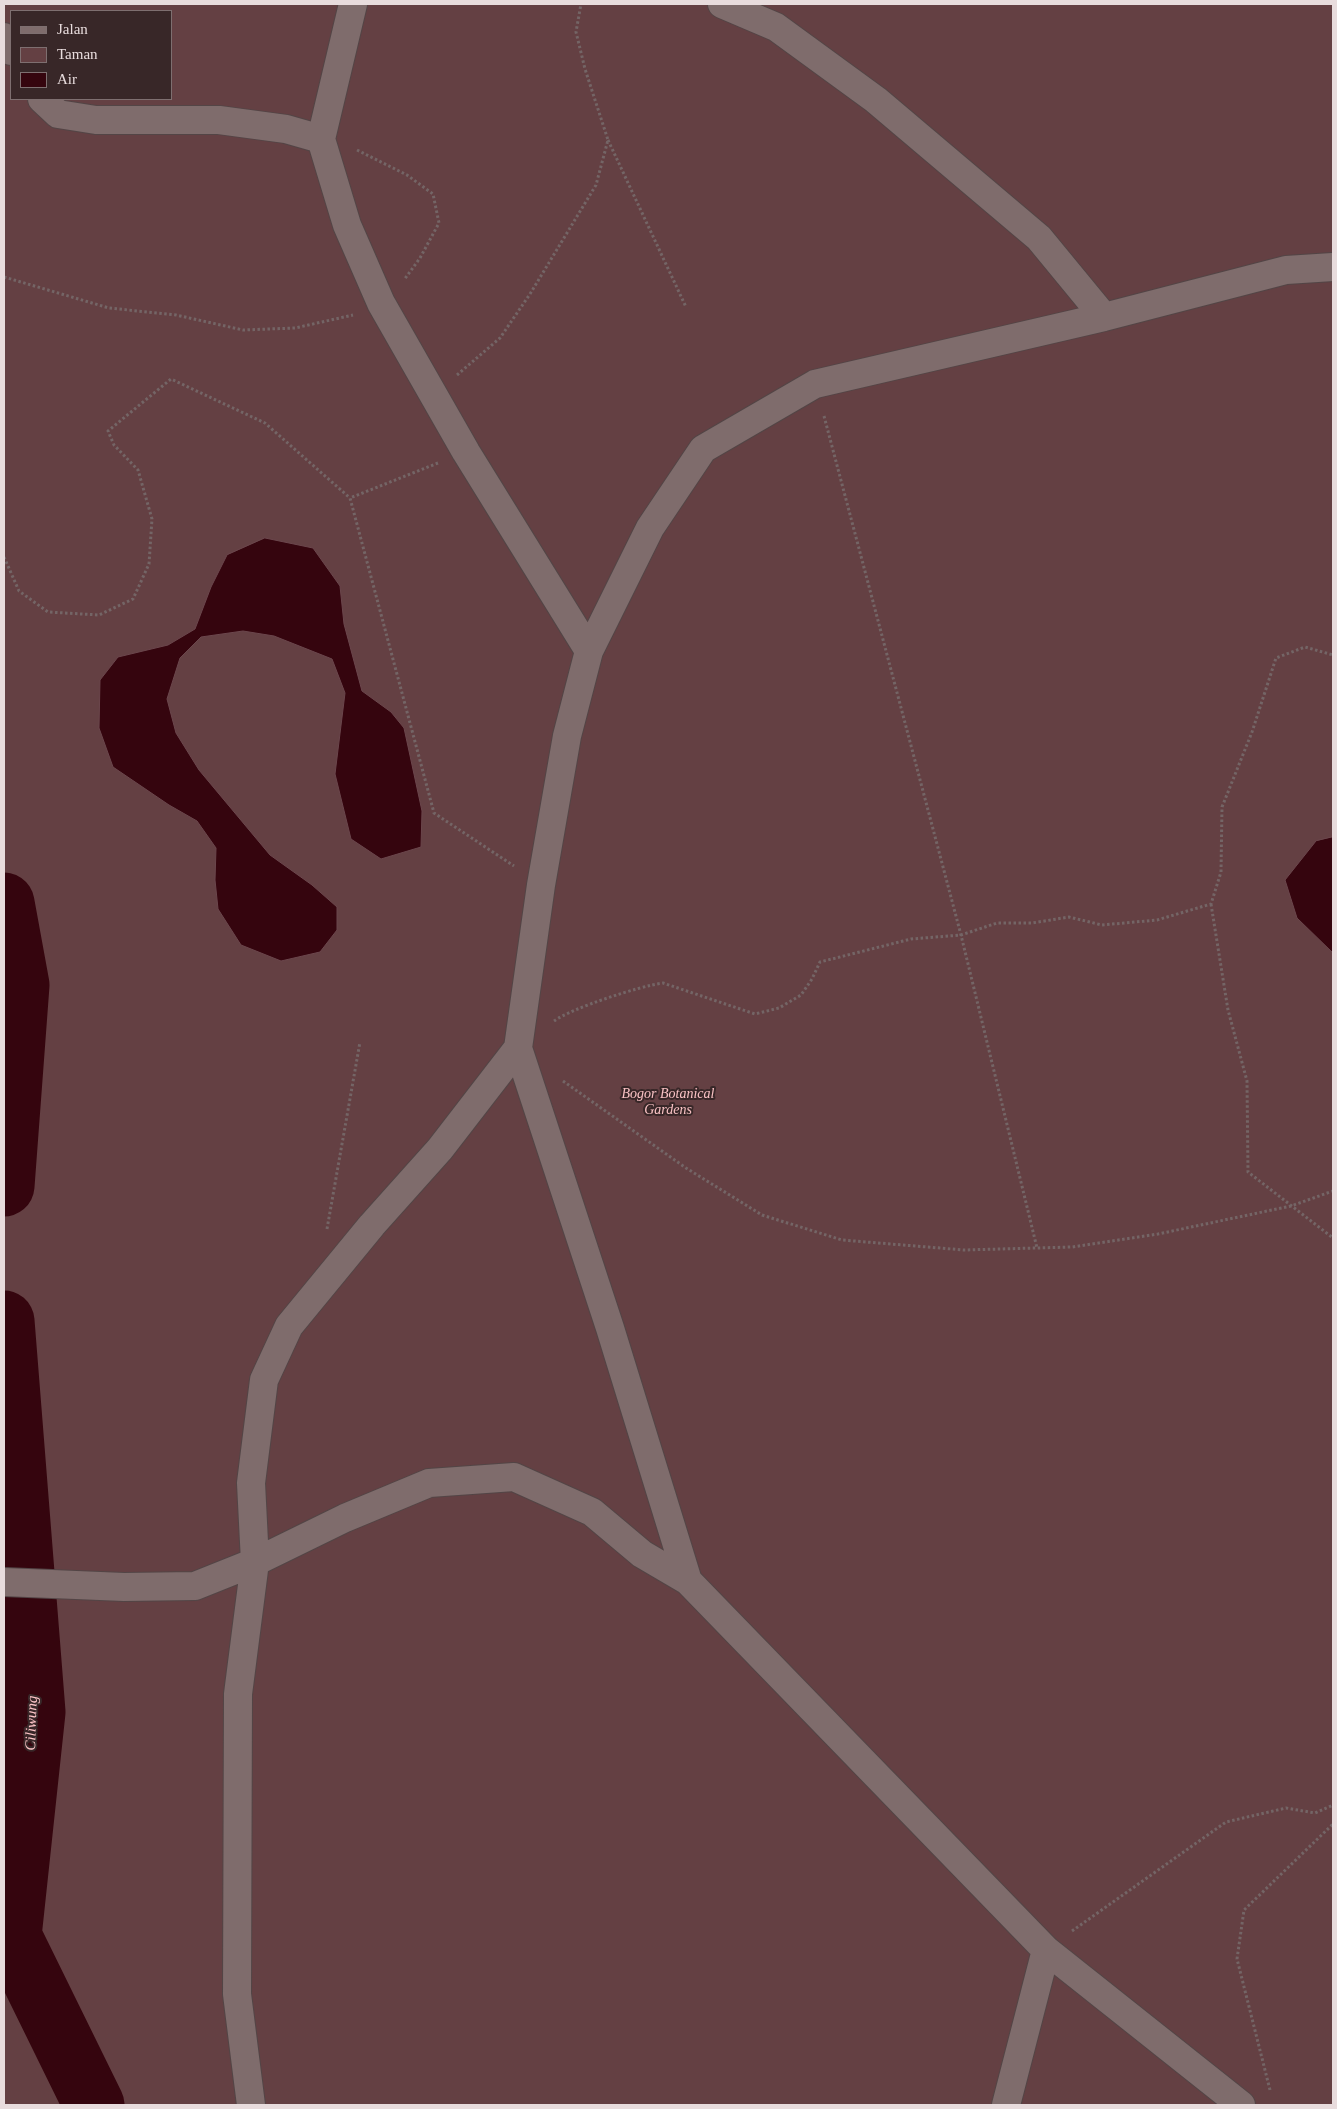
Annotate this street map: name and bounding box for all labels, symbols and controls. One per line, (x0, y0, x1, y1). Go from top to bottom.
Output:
legend (10, 10, 172, 100)
text: Jalan (57, 21, 88, 37)
text: Taman (57, 46, 98, 62)
text: Air (57, 71, 77, 87)
park label: Bogor Botanical Gardens (622, 1086, 714, 1118)
water label: Ciliwung (22, 1695, 42, 1751)

